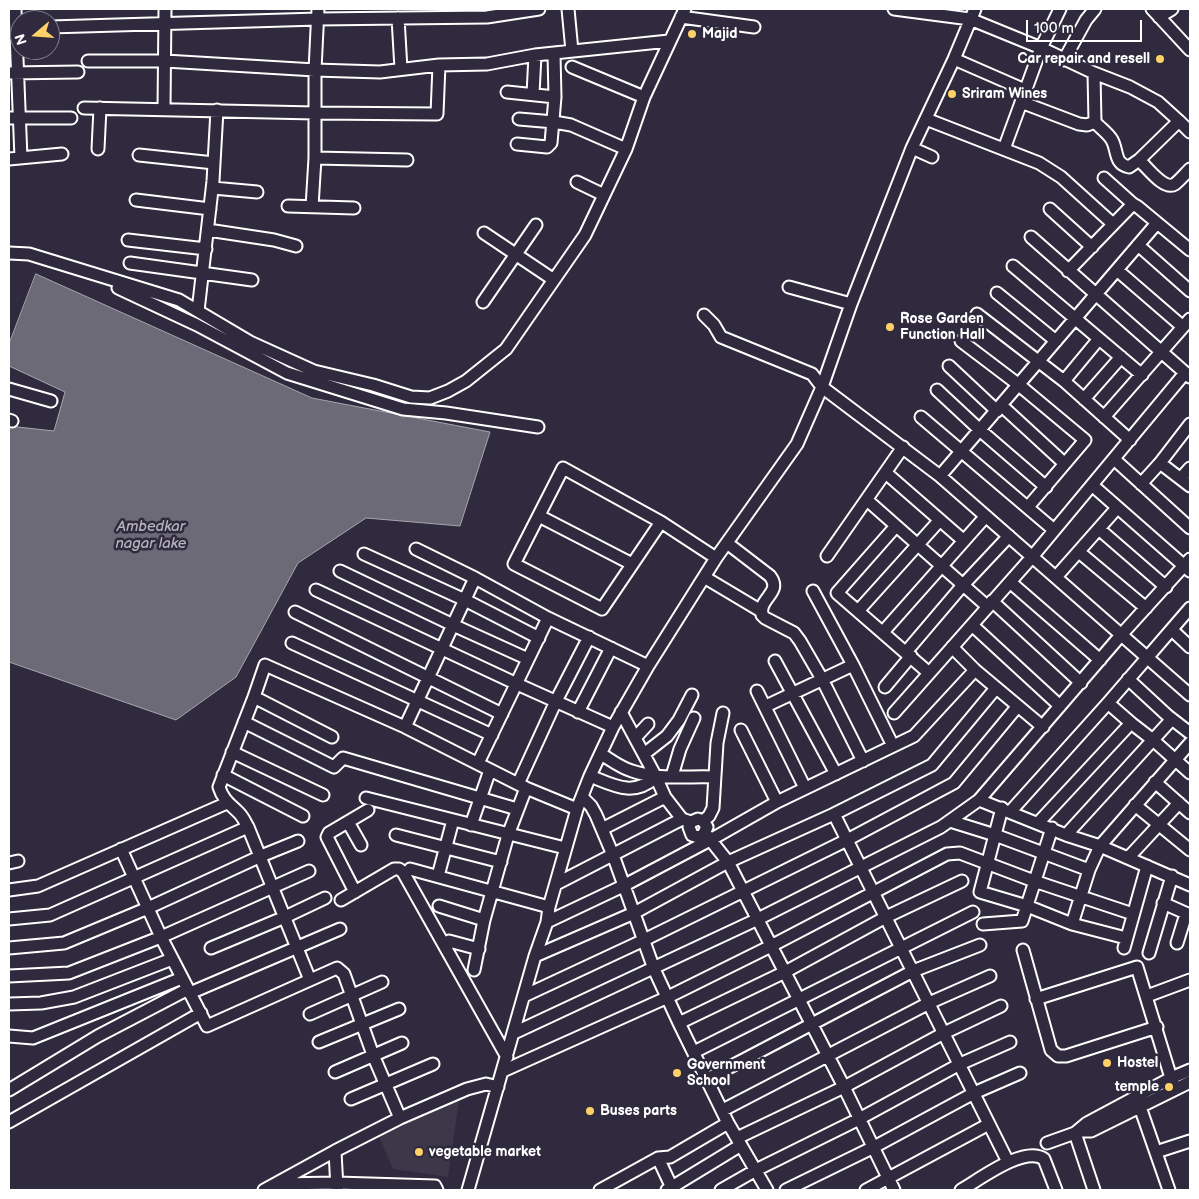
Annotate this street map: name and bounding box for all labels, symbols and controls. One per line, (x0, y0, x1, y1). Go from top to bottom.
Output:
north arrow (10, 10, 60, 60)
scale bar (1029, 10, 1145, 42)
text: 100 m (1034, 19, 1074, 38)
place label: Majid (702, 26, 737, 42)
marker: Majid (686, 28, 698, 40)
text: N (12, 32, 31, 47)
place label: Car repair and resell (1017, 51, 1150, 67)
marker: Car repair and resell (1154, 53, 1166, 65)
place label: Sriram Wines (962, 86, 1047, 102)
marker: Sriram Wines (946, 88, 958, 100)
place label: Rose Garden Function Hall (900, 311, 985, 344)
marker: Rose Garden Function Hall (884, 321, 896, 333)
water label: Ambedkar nagar lake (115, 518, 187, 553)
place label: Hostel (1117, 1055, 1158, 1071)
place label: Government School (687, 1057, 765, 1090)
marker: Hostel (1101, 1057, 1113, 1069)
marker: Government School (671, 1067, 683, 1079)
place label: temple (1115, 1079, 1159, 1095)
marker: temple (1163, 1081, 1175, 1093)
place label: Buses parts (600, 1103, 677, 1119)
marker: Buses parts (584, 1105, 596, 1117)
place label: vegetable market (429, 1144, 541, 1160)
marker: vegetable market (413, 1146, 425, 1158)

